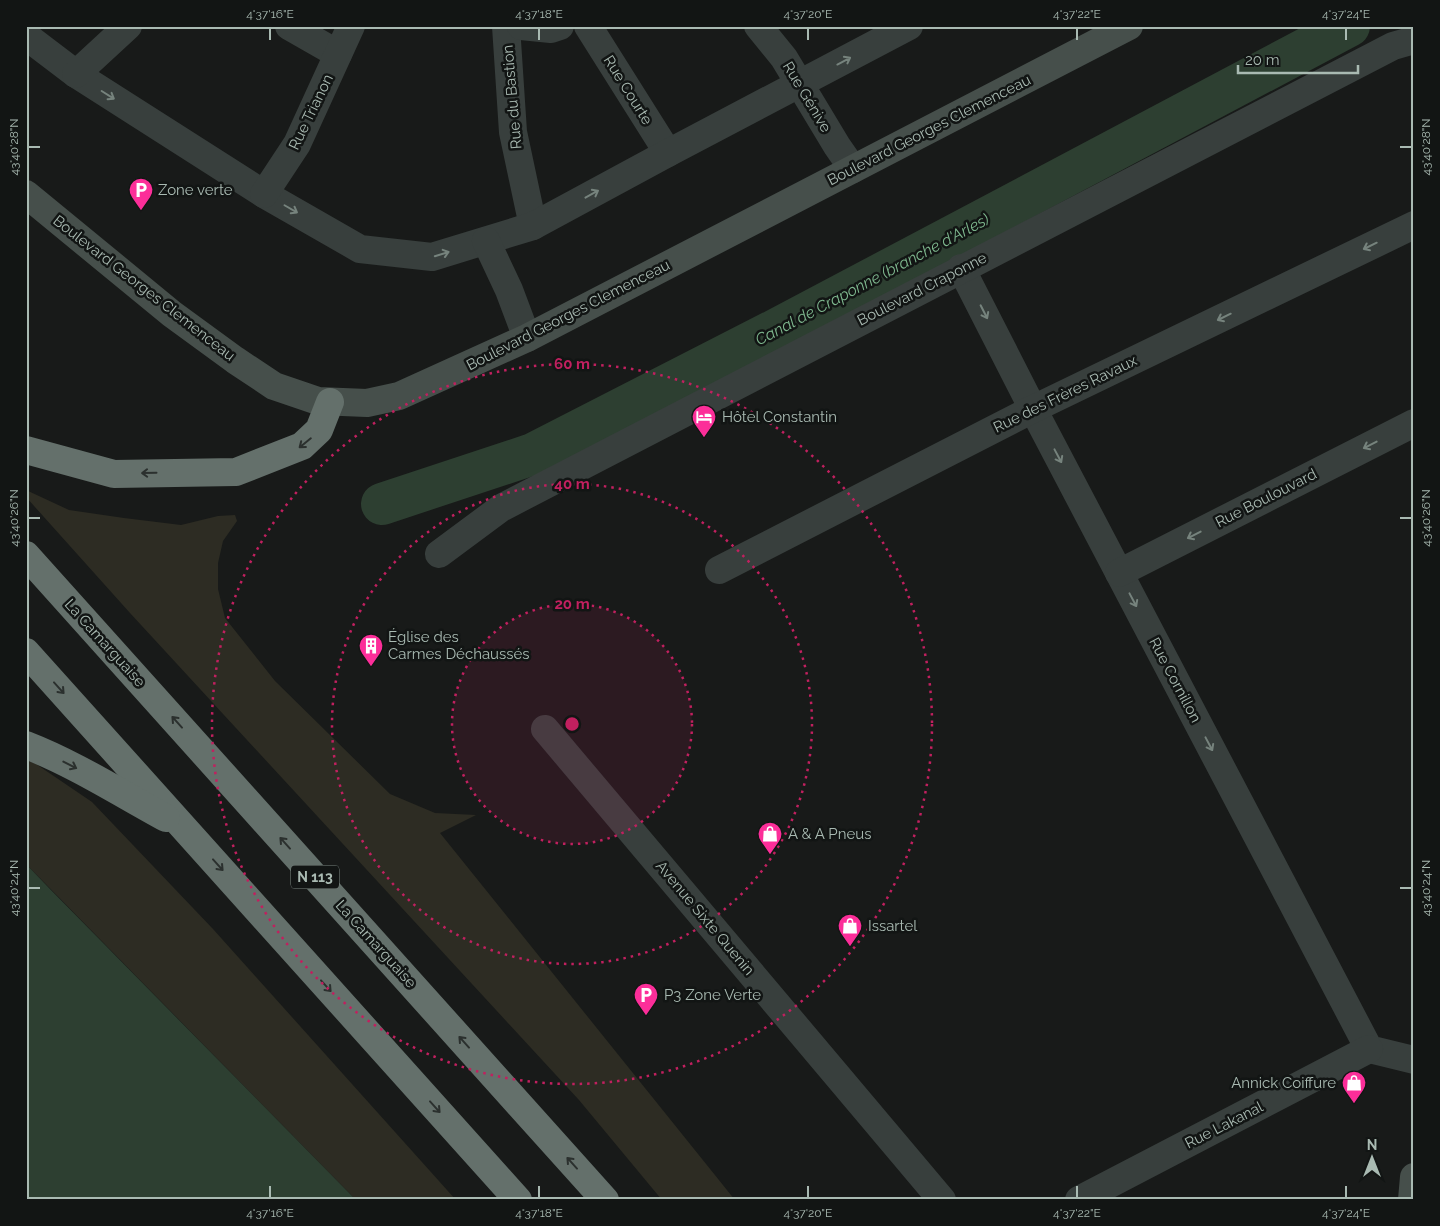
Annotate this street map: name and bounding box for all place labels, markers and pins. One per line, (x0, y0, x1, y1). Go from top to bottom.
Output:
parking icon: Zone verte (128, 177, 154, 211)
place label: Zone verte (158, 181, 233, 199)
hotel icon: Hôtel Constantin (691, 404, 717, 438)
place label: Hôtel Constantin (722, 408, 837, 426)
place label: Église des Carmes Déchaussés (388, 628, 530, 663)
building icon: Église des Carmes Déchaussés (358, 633, 384, 667)
centre of rings (563, 715, 581, 733)
shop icon: A & A Pneus (757, 821, 783, 855)
place label: A & A Pneus (788, 825, 871, 843)
shop icon: Issartel (837, 913, 863, 947)
place label: Issartel (868, 917, 918, 935)
parking icon: P3 Zone Verte (633, 982, 659, 1016)
place label: P3 Zone Verte (664, 986, 761, 1004)
shop icon: Annick Coiffure (1341, 1070, 1367, 1104)
place label: Annick Coiffure (1231, 1074, 1336, 1092)

